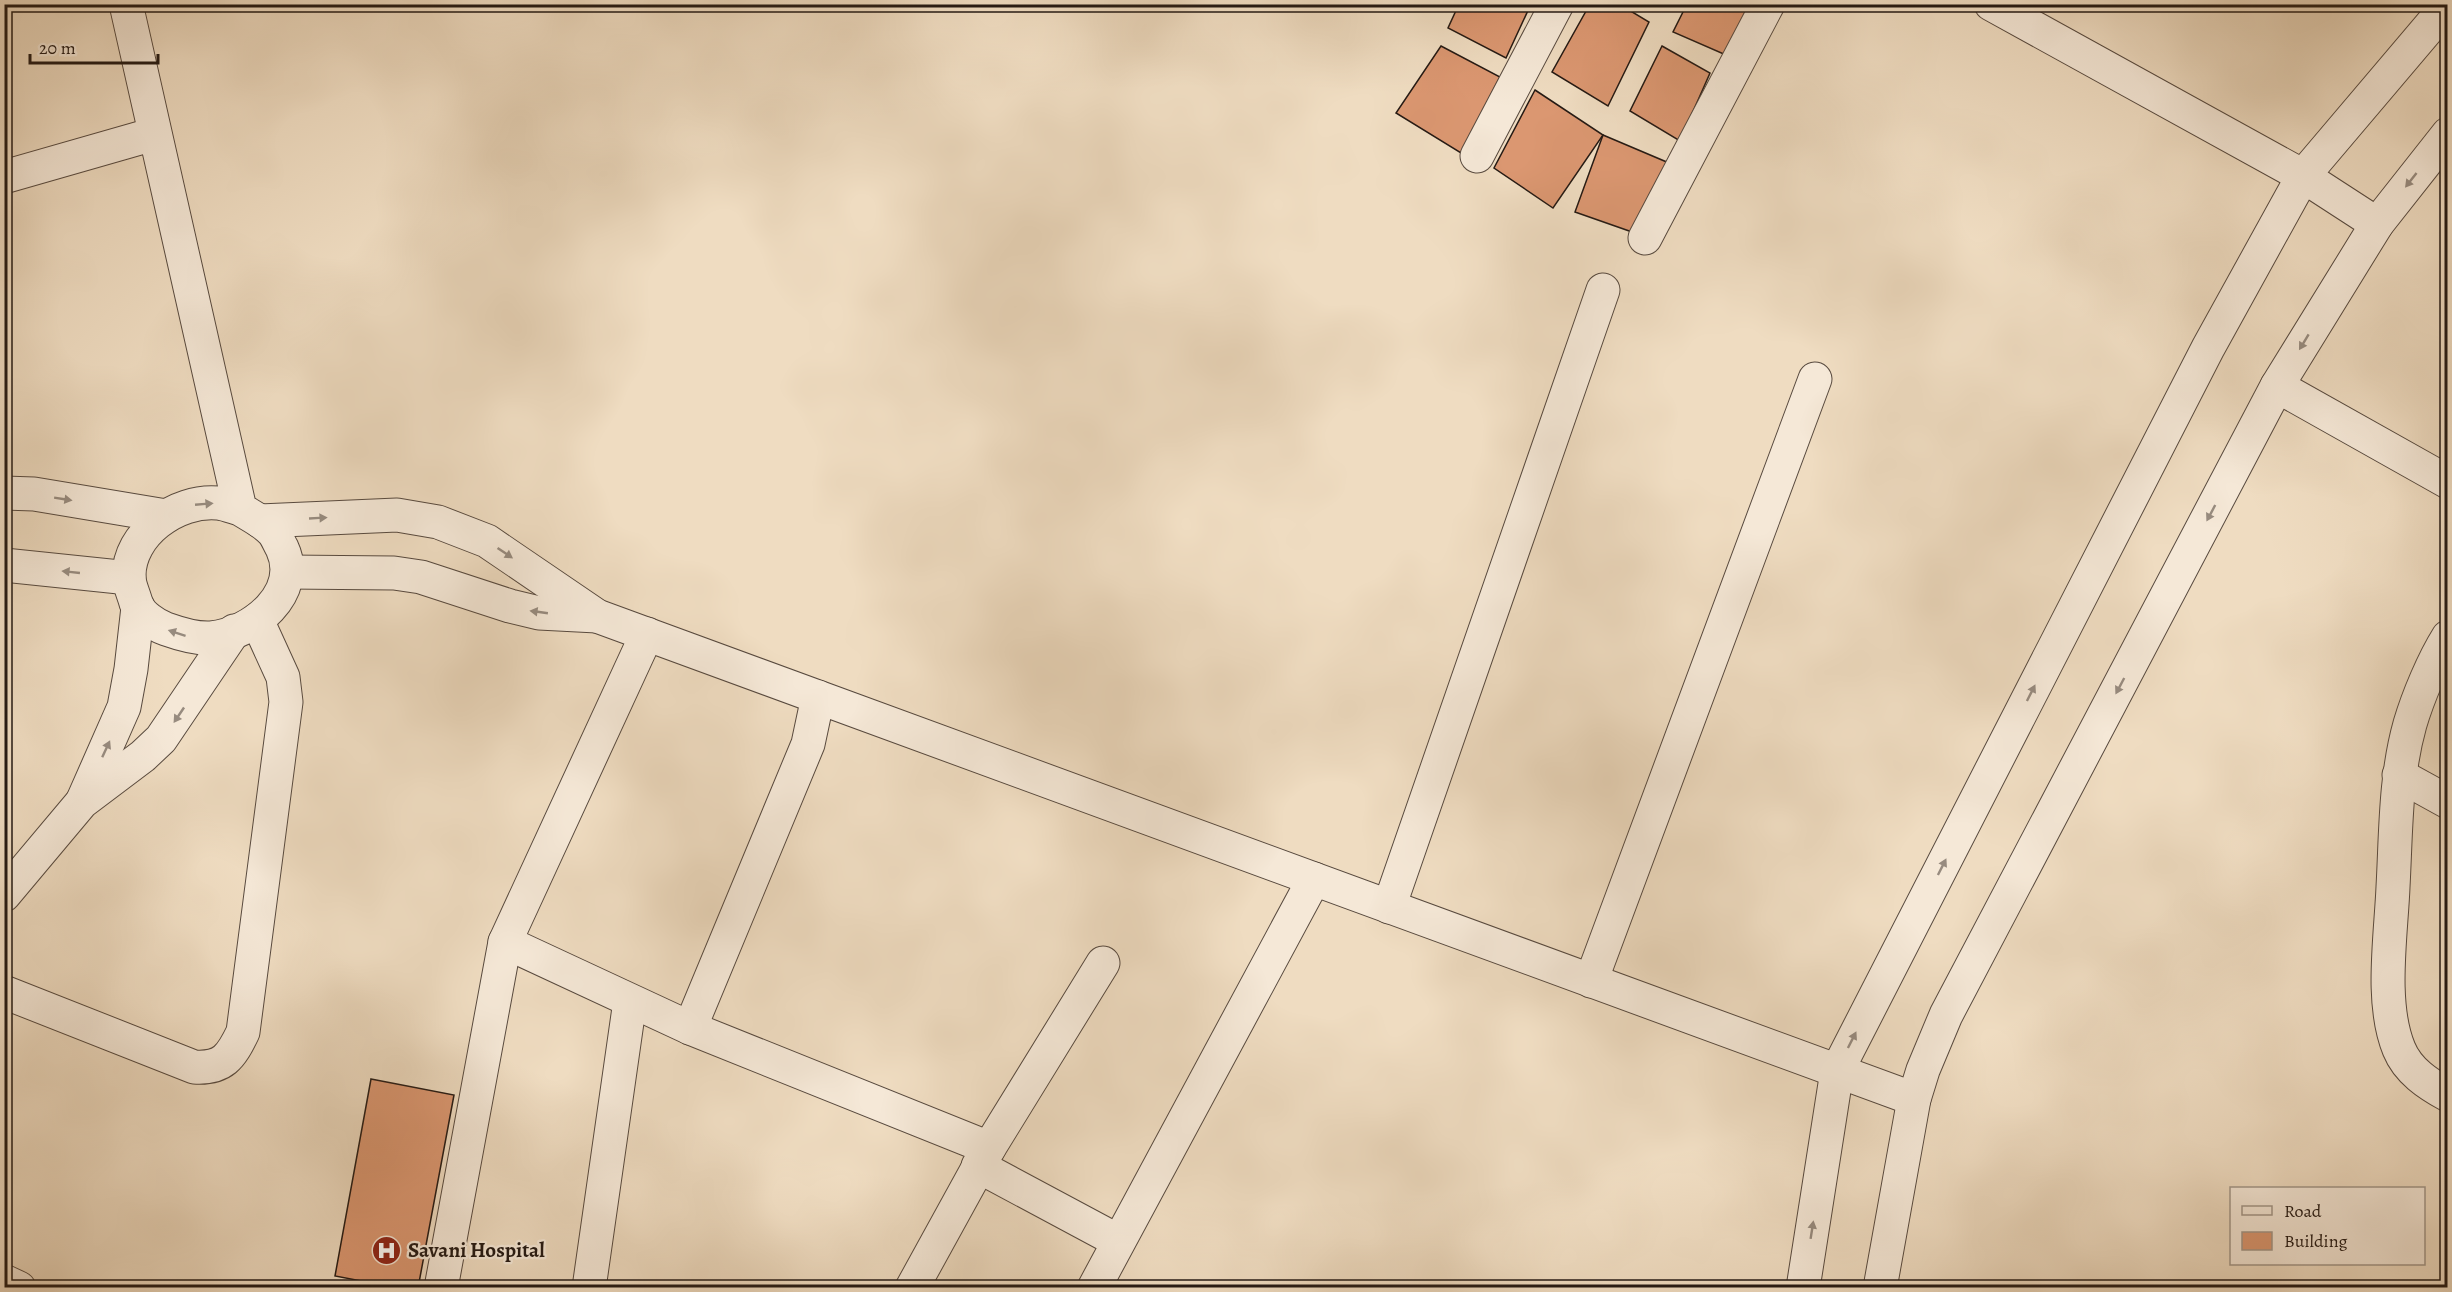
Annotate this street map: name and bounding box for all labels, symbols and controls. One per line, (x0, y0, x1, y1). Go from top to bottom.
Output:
scale bar (30, 27, 158, 65)
text: 20 m (39, 36, 76, 60)
one-way arrow (2406, 172, 2418, 187)
one-way arrow (2298, 334, 2309, 350)
one-way arrow (53, 495, 72, 504)
one-way arrow (195, 499, 214, 509)
one-way arrow (2206, 505, 2216, 522)
one-way arrow (309, 514, 328, 523)
one-way arrow (497, 547, 513, 559)
one-way arrow (61, 567, 80, 577)
one-way arrow (529, 607, 548, 616)
one-way arrow (168, 628, 186, 637)
one-way arrow (2115, 677, 2125, 694)
one-way arrow (2026, 685, 2035, 702)
one-way arrow (174, 707, 185, 723)
one-way arrow (102, 740, 111, 757)
one-way arrow (1936, 858, 1946, 876)
one-way arrow (1848, 1032, 1857, 1049)
legend (2230, 1187, 2425, 1265)
text: Road (2284, 1199, 2322, 1223)
one-way arrow (1808, 1220, 1817, 1239)
text: Building (2284, 1229, 2348, 1253)
hospital icon: Savani Hospital (371, 1234, 403, 1266)
place label: Savani Hospital (408, 1236, 545, 1264)

